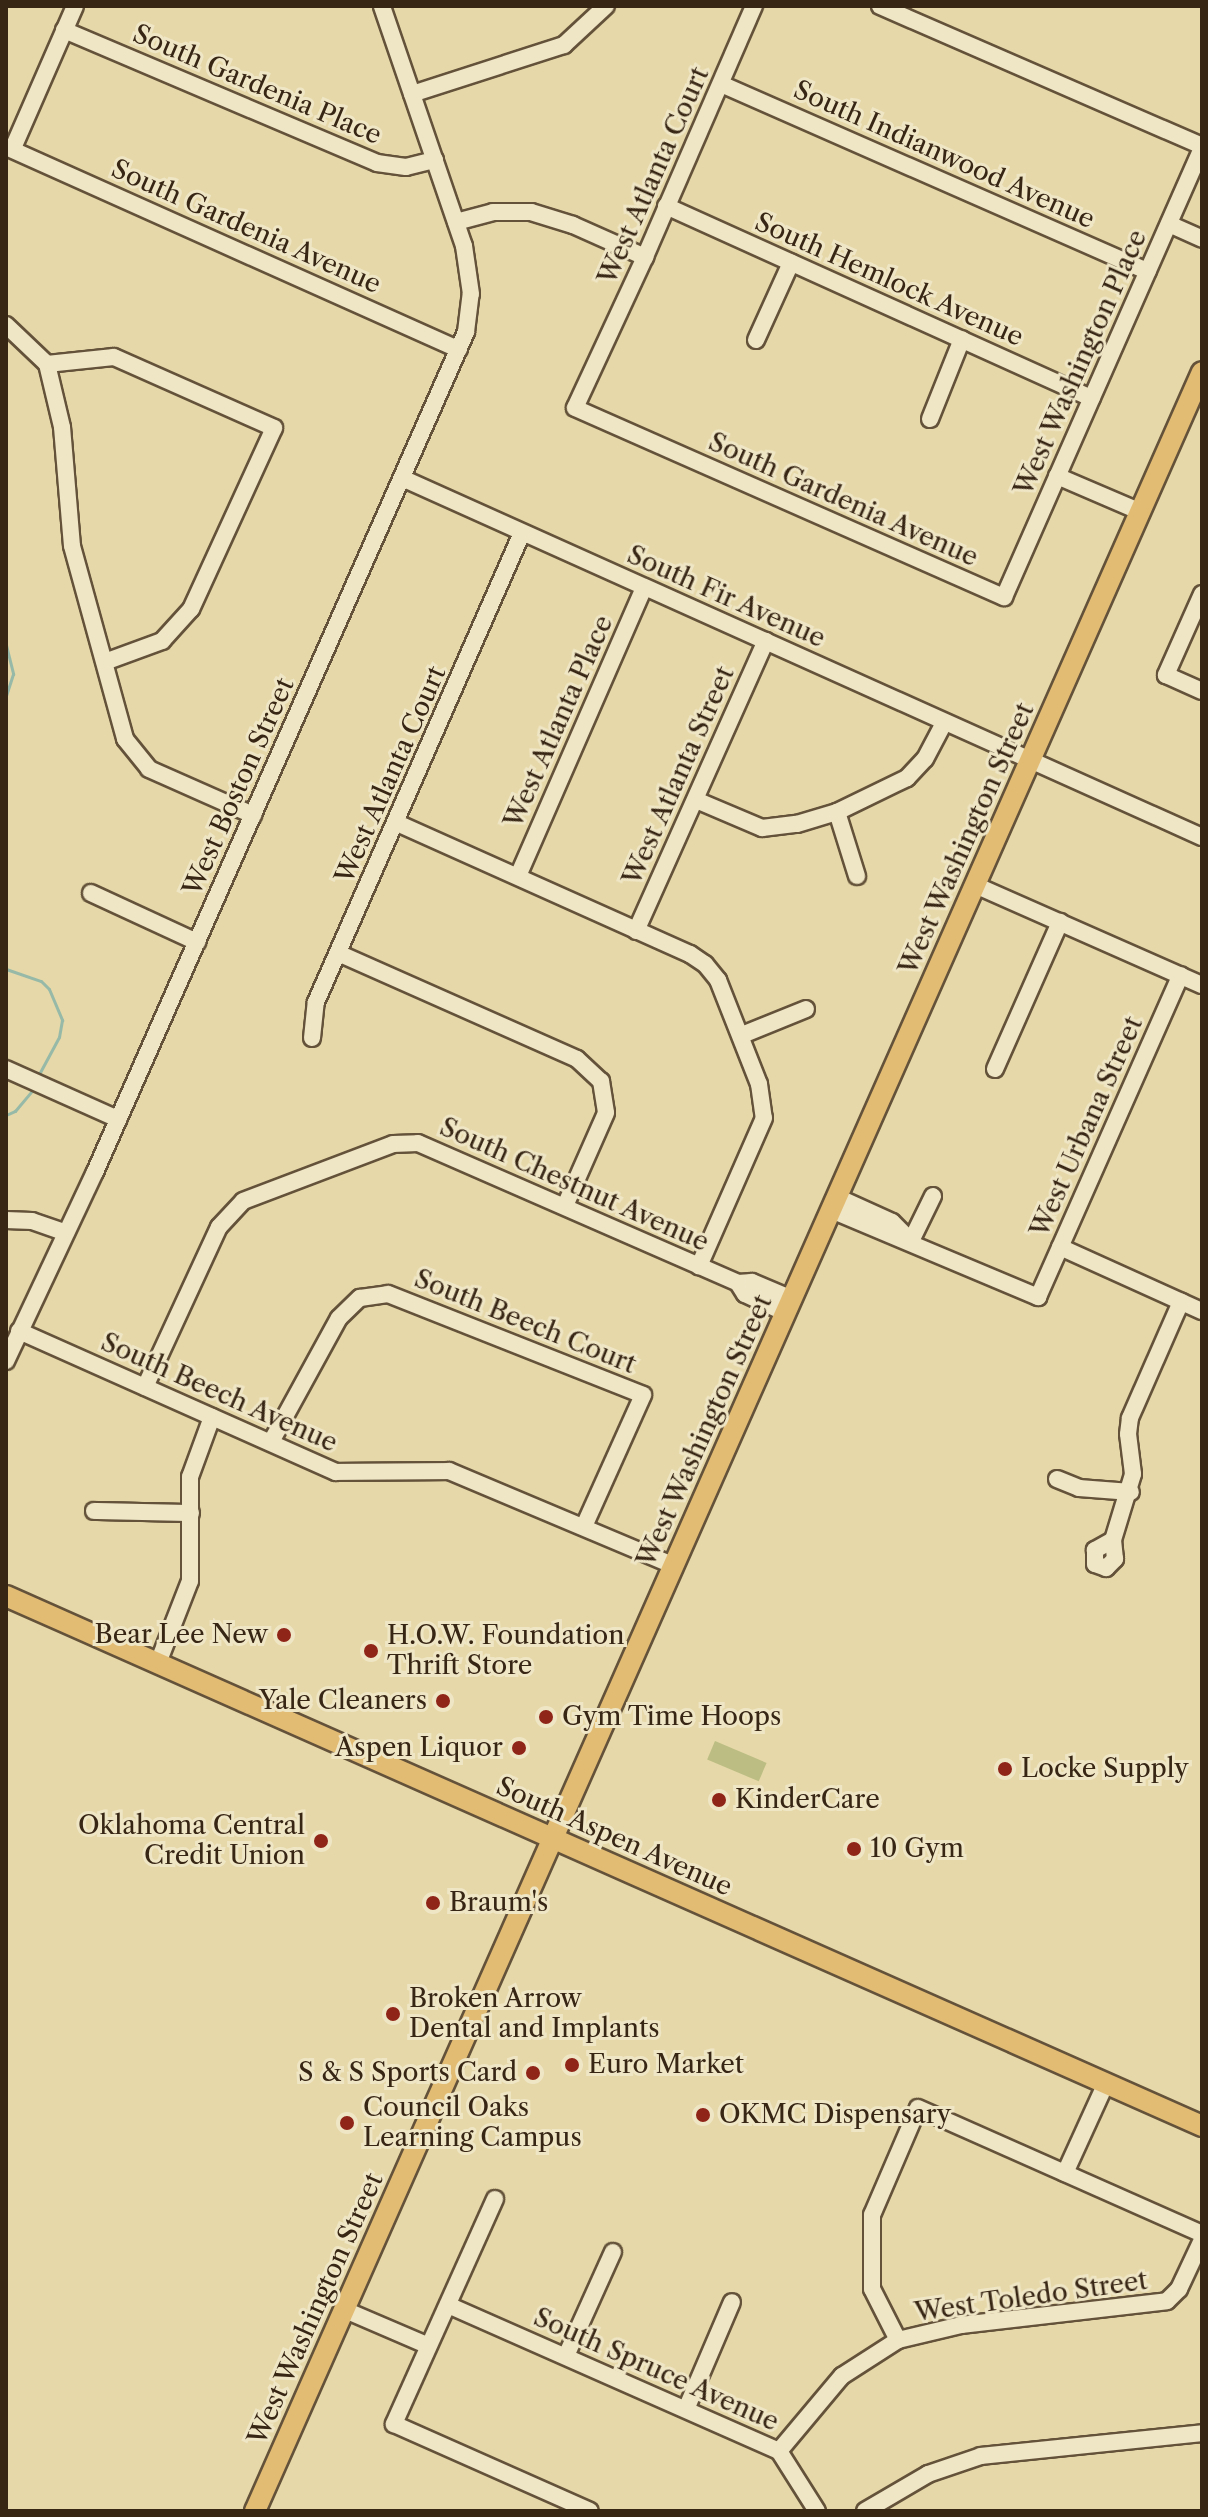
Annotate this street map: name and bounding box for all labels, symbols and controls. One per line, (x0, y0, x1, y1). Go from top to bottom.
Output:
street label: South Gardenia Place (128, 18, 386, 152)
street label: West Atlanta Court (592, 62, 716, 290)
street label: South Indianwood Avenue (788, 74, 1100, 236)
street label: South Gardenia Avenue (106, 153, 386, 301)
street label: South Hemlock Avenue (749, 206, 1029, 354)
street label: West Washington Place (1008, 225, 1154, 501)
street label: South Gardenia Avenue (703, 426, 983, 574)
street label: South Fir Avenue (621, 539, 831, 655)
street label: West Atlanta Place (498, 610, 620, 834)
street label: West Atlanta Court (329, 661, 453, 889)
street label: West Atlanta Street (616, 661, 742, 891)
street label: West Boston Street (177, 673, 301, 901)
street label: West Washington Street (893, 698, 1041, 980)
street label: West Urbana Street (1024, 1012, 1150, 1242)
street label: South Chestnut Avenue (434, 1111, 714, 1259)
street label: South Beech Court (410, 1263, 640, 1381)
street label: West Washington Street (631, 1290, 779, 1572)
street label: South Beech Avenue (96, 1327, 342, 1459)
place label: Bear Lee New (94, 1619, 268, 1651)
place label: H.O.W. Foundation Thrift Store (387, 1620, 624, 1682)
marker: Bear Lee New (275, 1626, 293, 1644)
marker: H.O.W. Foundation Thrift Store (362, 1642, 380, 1660)
place label: Yale Cleaners (259, 1685, 427, 1717)
marker: Yale Cleaners (434, 1692, 452, 1710)
place label: Gym Time Hoops (562, 1701, 782, 1733)
marker: Gym Time Hoops (537, 1708, 555, 1726)
place label: Aspen Liquor (335, 1732, 503, 1764)
marker: Aspen Liquor (510, 1739, 528, 1757)
place label: Locke Supply (1021, 1753, 1189, 1785)
marker: Locke Supply (996, 1760, 1014, 1778)
street label: South Aspen Avenue (490, 1771, 738, 1903)
place label: KinderCare (735, 1784, 880, 1816)
marker: KinderCare (710, 1791, 728, 1809)
place label: Oklahoma Central Credit Union (78, 1810, 305, 1872)
marker: Oklahoma Central Credit Union (312, 1832, 330, 1850)
place label: 10 Gym (870, 1833, 964, 1865)
marker: 10 Gym (845, 1840, 863, 1858)
place label: Braum's (449, 1887, 548, 1919)
marker: Braum's (424, 1894, 442, 1912)
place label: Broken Arrow Dental and Implants (409, 1983, 659, 2044)
marker: Broken Arrow Dental and Implants (384, 2005, 402, 2023)
place label: Euro Market (588, 2049, 744, 2081)
marker: Euro Market (563, 2056, 581, 2074)
place label: S & S Sports Card (298, 2057, 517, 2089)
marker: S & S Sports Card (524, 2064, 542, 2082)
place label: Council Oaks Learning Campus (363, 2092, 582, 2154)
place label: OKMC Dispensary (719, 2099, 951, 2131)
marker: OKMC Dispensary (694, 2106, 712, 2124)
marker: Council Oaks Learning Campus (338, 2114, 356, 2132)
street label: West Washington Street (242, 2168, 390, 2450)
street label: West Toledo Street (912, 2265, 1150, 2329)
street label: South Spruce Avenue (528, 2302, 784, 2438)

